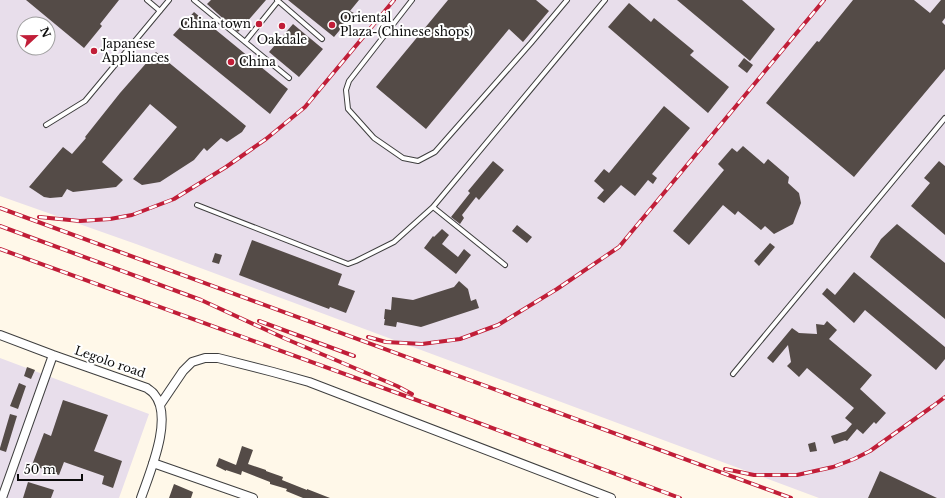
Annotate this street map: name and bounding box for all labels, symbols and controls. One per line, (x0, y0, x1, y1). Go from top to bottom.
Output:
place label: Oriental Plaza-(Chinese shops) (340, 10, 473, 39)
north arrow (16, 16, 56, 56)
place label: China town (180, 16, 251, 31)
marker: China town (254, 19, 264, 29)
marker: Oriental Plaza-(Chinese shops) (327, 20, 337, 30)
marker: Oakdale (277, 21, 287, 31)
text: N (37, 25, 54, 40)
place label: Oakdale (257, 32, 307, 47)
place label: Japanese Appliances (100, 36, 169, 65)
marker: Japanese Appliances (89, 46, 99, 56)
place label: China (239, 54, 276, 69)
marker: China (226, 57, 236, 67)
street label: Legolo road (73, 342, 148, 381)
scale bar (18, 456, 82, 482)
text: 50 m (24, 462, 56, 477)

